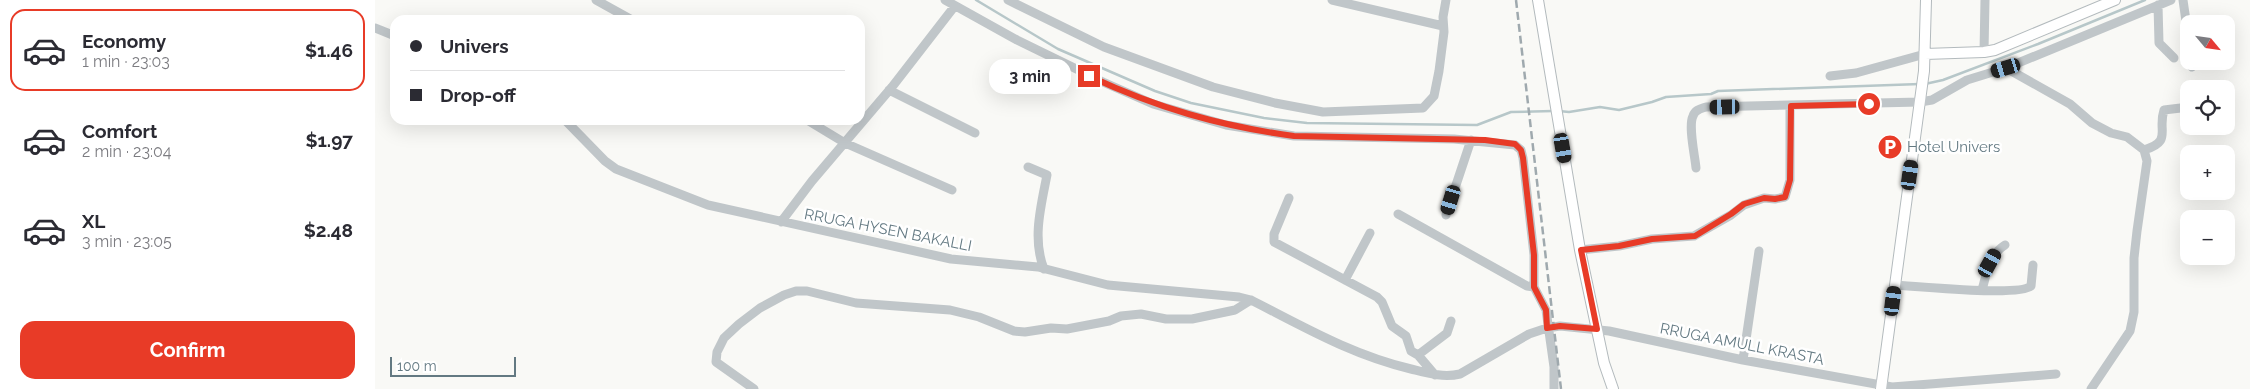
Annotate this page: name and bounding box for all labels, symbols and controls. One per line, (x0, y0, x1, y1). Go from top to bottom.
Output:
north arrow (2180, 15, 2235, 70)
map controls (2180, 15, 2235, 265)
icon: car (22, 28, 67, 73)
text: Economy (82, 30, 166, 52)
text: Univers (440, 35, 509, 57)
text: $1.46 (305, 39, 353, 61)
text: 1 min · 23:03 (82, 52, 170, 71)
car (1989, 56, 2022, 80)
callout: 3 min (989, 58, 1071, 94)
route end (1078, 65, 1100, 87)
text: 3 min (1009, 67, 1051, 86)
button: locate (2180, 80, 2235, 135)
text: Drop-off (440, 84, 516, 106)
route start (1858, 93, 1880, 115)
car (1709, 99, 1740, 115)
icon: car (22, 118, 67, 163)
text: Comfort (82, 120, 157, 142)
text: $1.97 (305, 129, 353, 151)
car (1553, 132, 1572, 164)
parking icon: Hotel Univers (1877, 134, 1903, 160)
place label: Hotel Univers (1907, 138, 2000, 156)
text: 2 min · 23:04 (82, 142, 172, 161)
button: + (2180, 145, 2235, 200)
car (1900, 159, 1919, 191)
car (1439, 183, 1462, 217)
street label: RRUGA HYSEN BAKALLI (803, 205, 973, 255)
icon: car (22, 208, 67, 253)
text: XL (82, 210, 105, 232)
button: − (2180, 210, 2235, 265)
text: $2.48 (304, 219, 353, 241)
text: 3 min · 23:05 (82, 232, 172, 251)
car (1976, 246, 2003, 280)
car (1883, 285, 1902, 317)
street label: RRUGA AMULL KRASTA (1658, 319, 1826, 369)
button: Confirm (20, 321, 355, 379)
scale bar (390, 354, 516, 377)
text: 100 m (397, 358, 437, 374)

